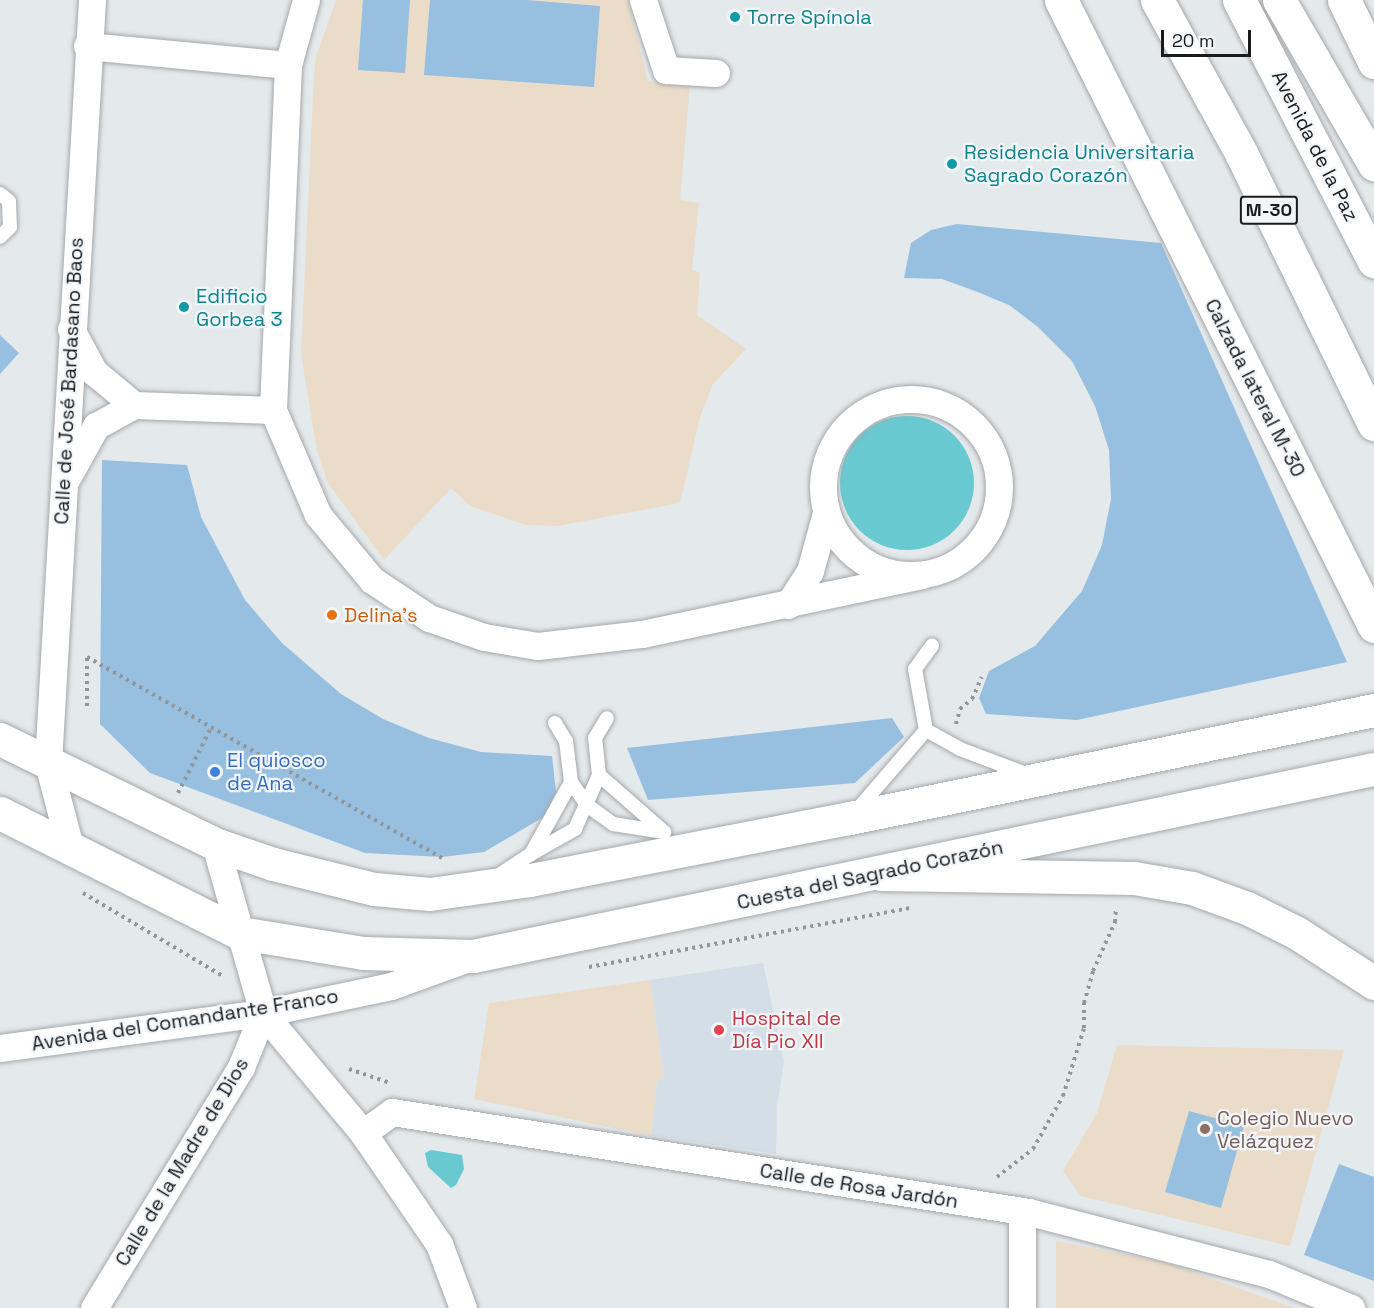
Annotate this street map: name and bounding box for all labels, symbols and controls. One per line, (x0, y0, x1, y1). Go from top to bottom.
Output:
place label: Torre Spínola (747, 5, 872, 29)
marker: Torre Spínola (728, 10, 742, 24)
scale bar (1164, 18, 1254, 56)
text: 20 m (1172, 29, 1215, 52)
street label: Avenida de la Paz (1267, 66, 1363, 226)
place label: Residencia Universitaria Sagrado Corazón (964, 140, 1194, 187)
marker: Residencia Universitaria Sagrado Corazón (945, 157, 959, 171)
road number: M-30 (1239, 195, 1299, 225)
street label: Calle de José Bardasano Baos (49, 237, 89, 525)
place label: Edificio Gorbea 3 (196, 284, 283, 331)
street label: Calzada lateral M-30 (1200, 295, 1310, 481)
marker: Edificio Gorbea 3 (177, 300, 191, 314)
place label: Delina's (344, 603, 418, 627)
marker: Delina's (325, 608, 339, 622)
place label: El quiosco de Ana (227, 748, 326, 795)
marker: El quiosco de Ana (208, 765, 222, 779)
street label: Cuesta del Sagrado Corazón (735, 835, 1005, 915)
street label: Avenida del Comandante Franco (30, 984, 340, 1056)
place label: Hospital de Día Pio XII (732, 1006, 841, 1053)
marker: Hospital de Día Pio XII (710, 1021, 728, 1039)
street label: Calle de la Madre de Dios (110, 1053, 254, 1271)
place label: Colegio Nuevo Velázquez (1217, 1106, 1354, 1153)
marker: Colegio Nuevo Velázquez (1198, 1122, 1212, 1136)
street label: Calle de Rosa Jardón (758, 1158, 960, 1214)

